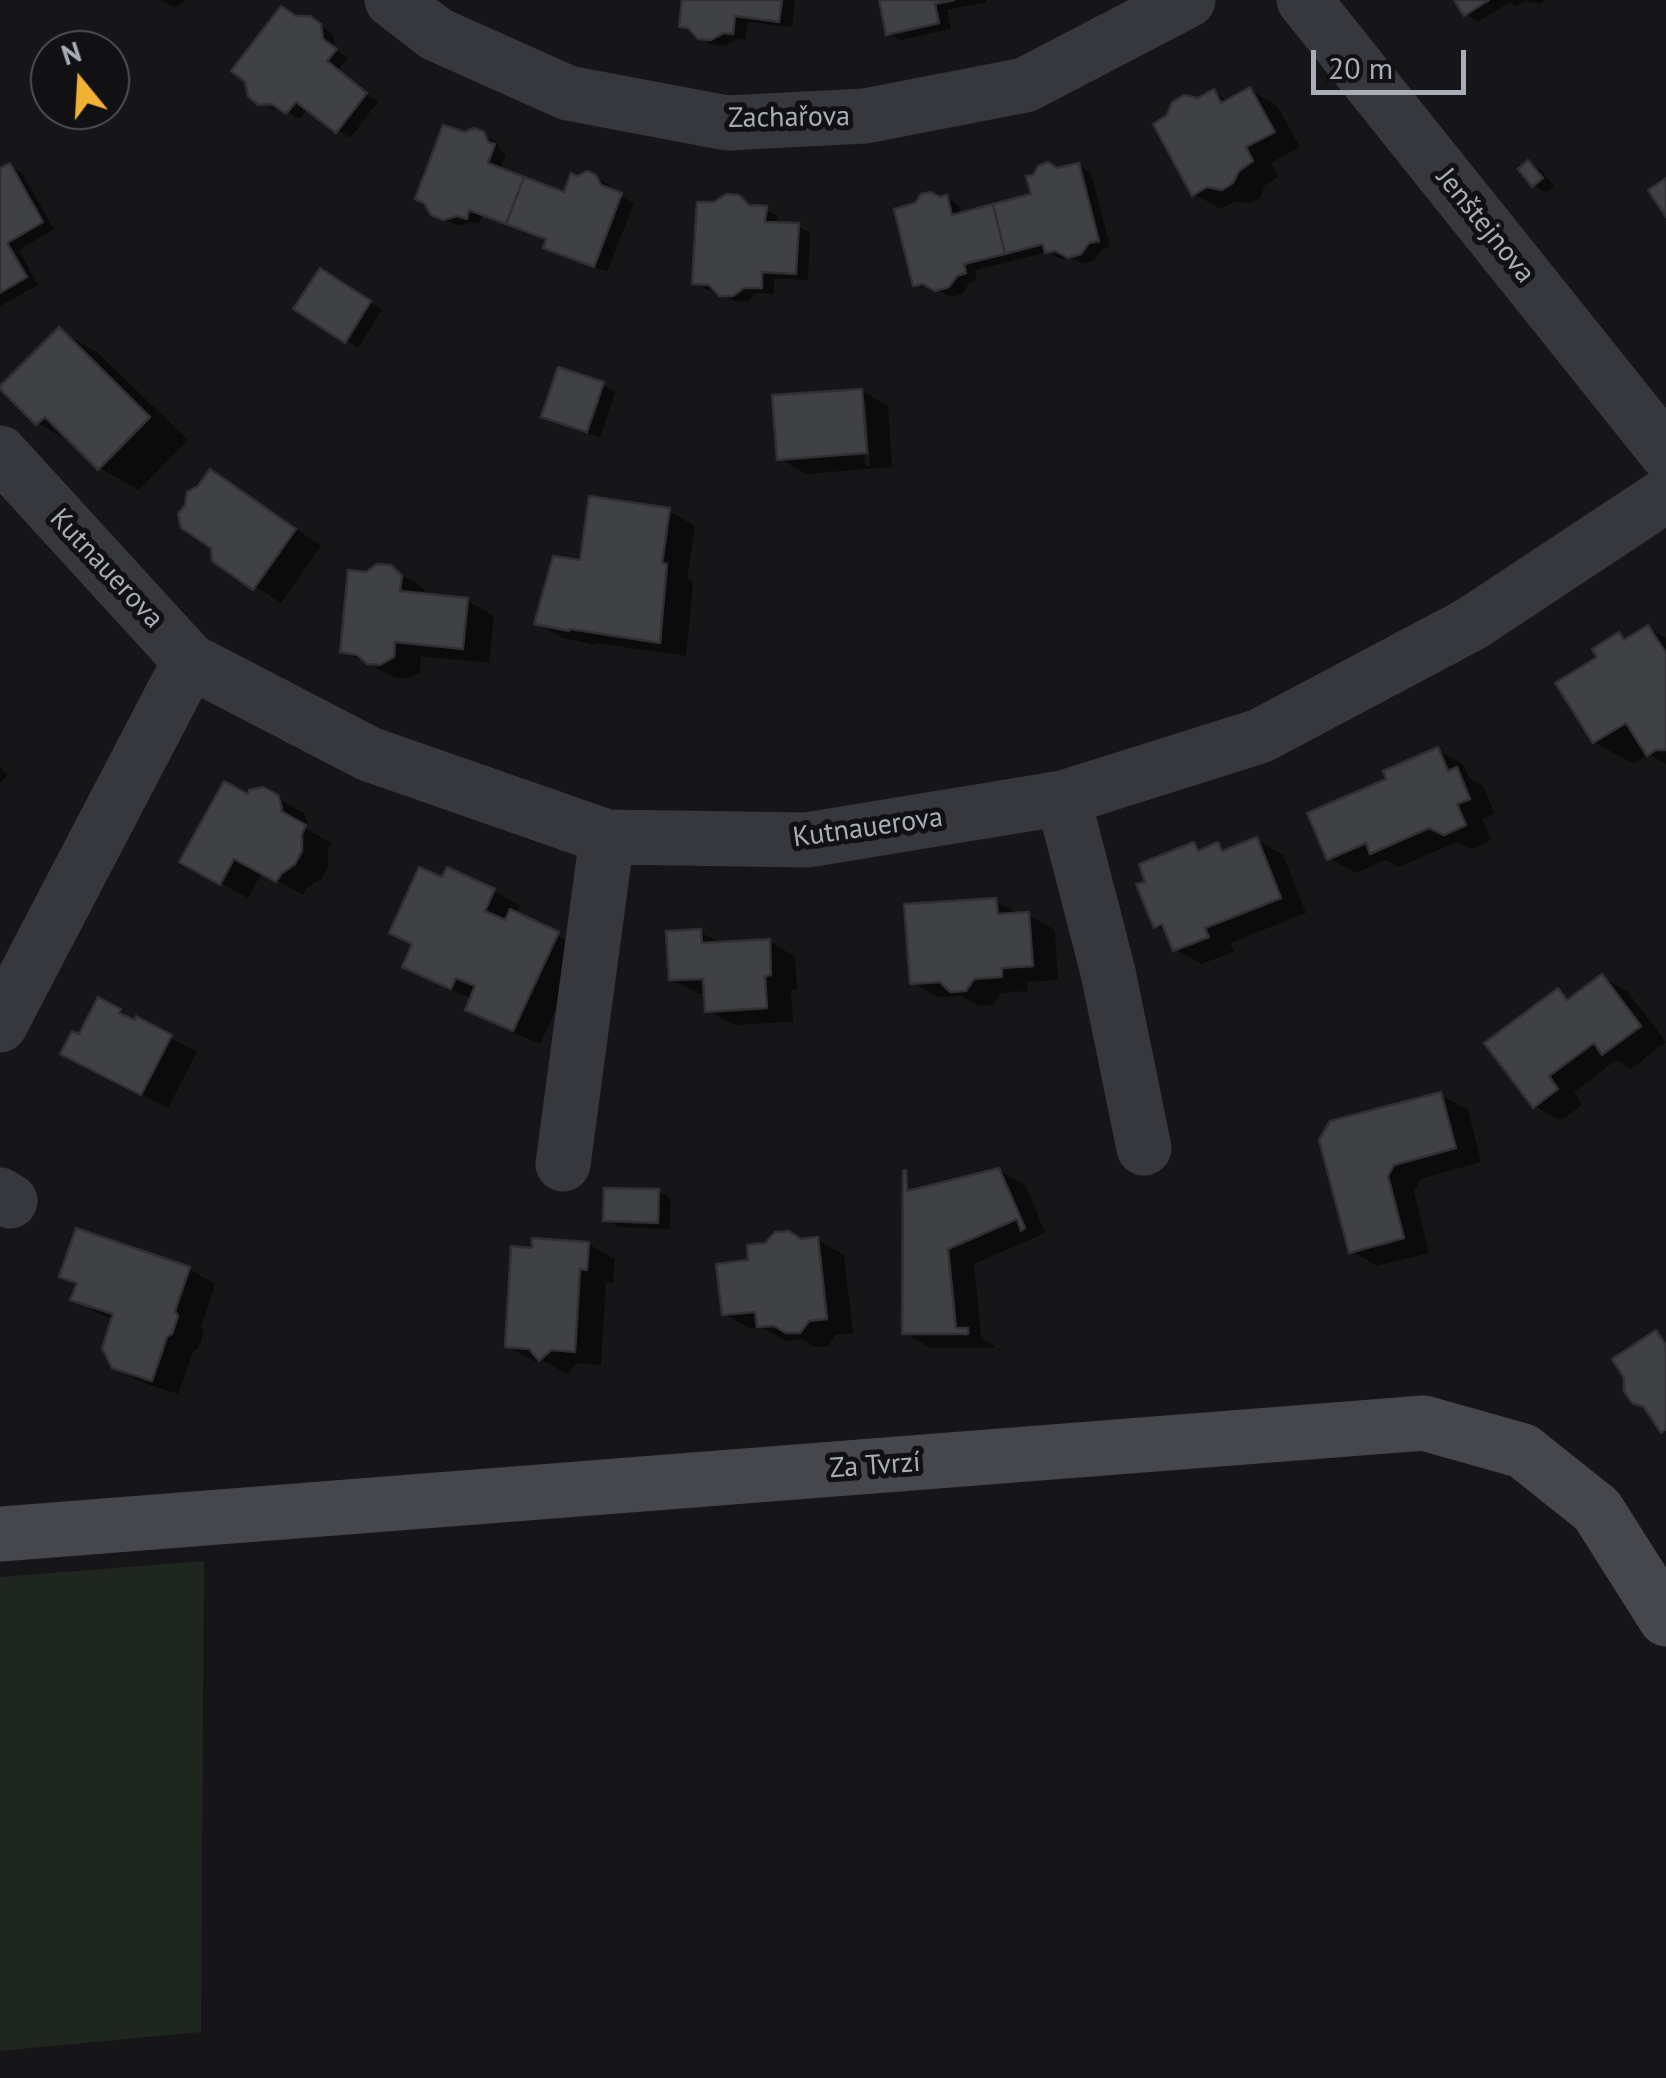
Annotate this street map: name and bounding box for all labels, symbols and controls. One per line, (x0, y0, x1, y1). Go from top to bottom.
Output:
north arrow (30, 30, 130, 130)
scale bar (1316, 30, 1471, 92)
text: N (57, 32, 86, 73)
text: 20 m (1328, 48, 1393, 87)
street label: Zachařova (728, 100, 850, 136)
street label: Jenštejnova (1429, 162, 1541, 290)
street label: Kutnauerova (42, 502, 170, 636)
street label: Kutnauerova (791, 801, 945, 855)
street label: Za Tvrzí (828, 1446, 922, 1486)

